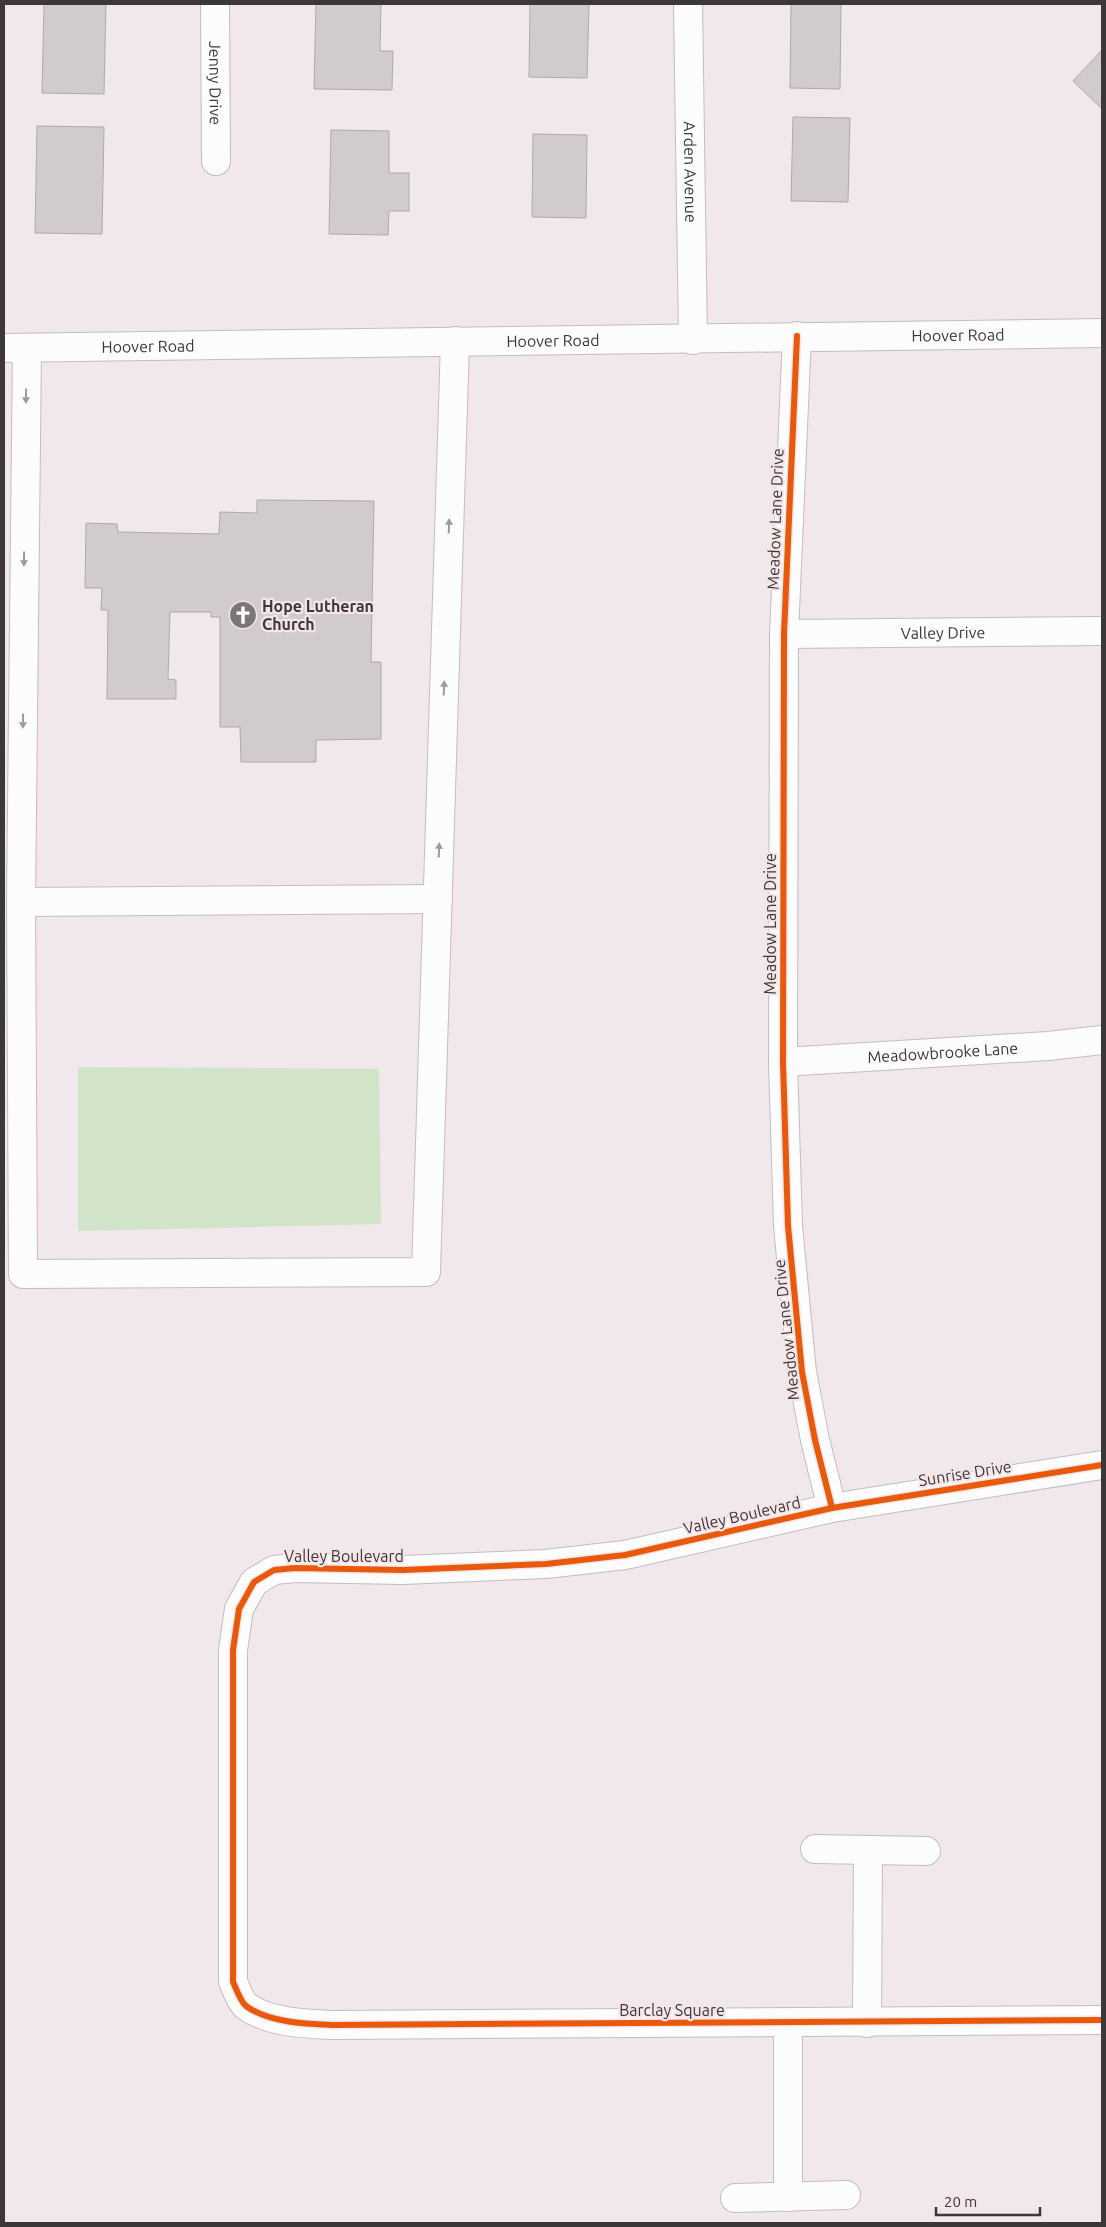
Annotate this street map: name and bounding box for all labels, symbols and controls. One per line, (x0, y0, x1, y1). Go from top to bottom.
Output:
street label: Jenny Drive (206, 41, 225, 125)
street label: Arden Avenue (681, 121, 700, 223)
street label: Hoover Road (911, 325, 1005, 345)
street label: Hoover Road (506, 331, 600, 350)
street label: Hoover Road (101, 336, 195, 356)
one-way arrow (22, 389, 30, 405)
street label: Meadow Lane Drive (764, 448, 786, 590)
one-way arrow (445, 517, 453, 533)
one-way arrow (20, 551, 28, 567)
place label: Hope Lutheran Church (262, 597, 374, 633)
church icon: Hope Lutheran Church (228, 600, 258, 630)
street label: Valley Drive (901, 623, 985, 642)
one-way arrow (440, 680, 448, 696)
one-way arrow (19, 714, 27, 730)
one-way arrow (435, 842, 443, 858)
street label: Meadow Lane Drive (761, 853, 779, 995)
street label: Meadowbrooke Lane (867, 1039, 1019, 1066)
street label: Meadow Lane Drive (770, 1259, 802, 1401)
street label: Sunrise Drive (917, 1457, 1013, 1489)
street label: Valley Boulevard (682, 1493, 802, 1537)
street label: Valley Boulevard (284, 1547, 404, 1565)
street label: Barclay Square (619, 2001, 725, 2019)
scale bar (936, 2184, 1040, 2216)
text: 20 m (944, 2193, 977, 2210)

